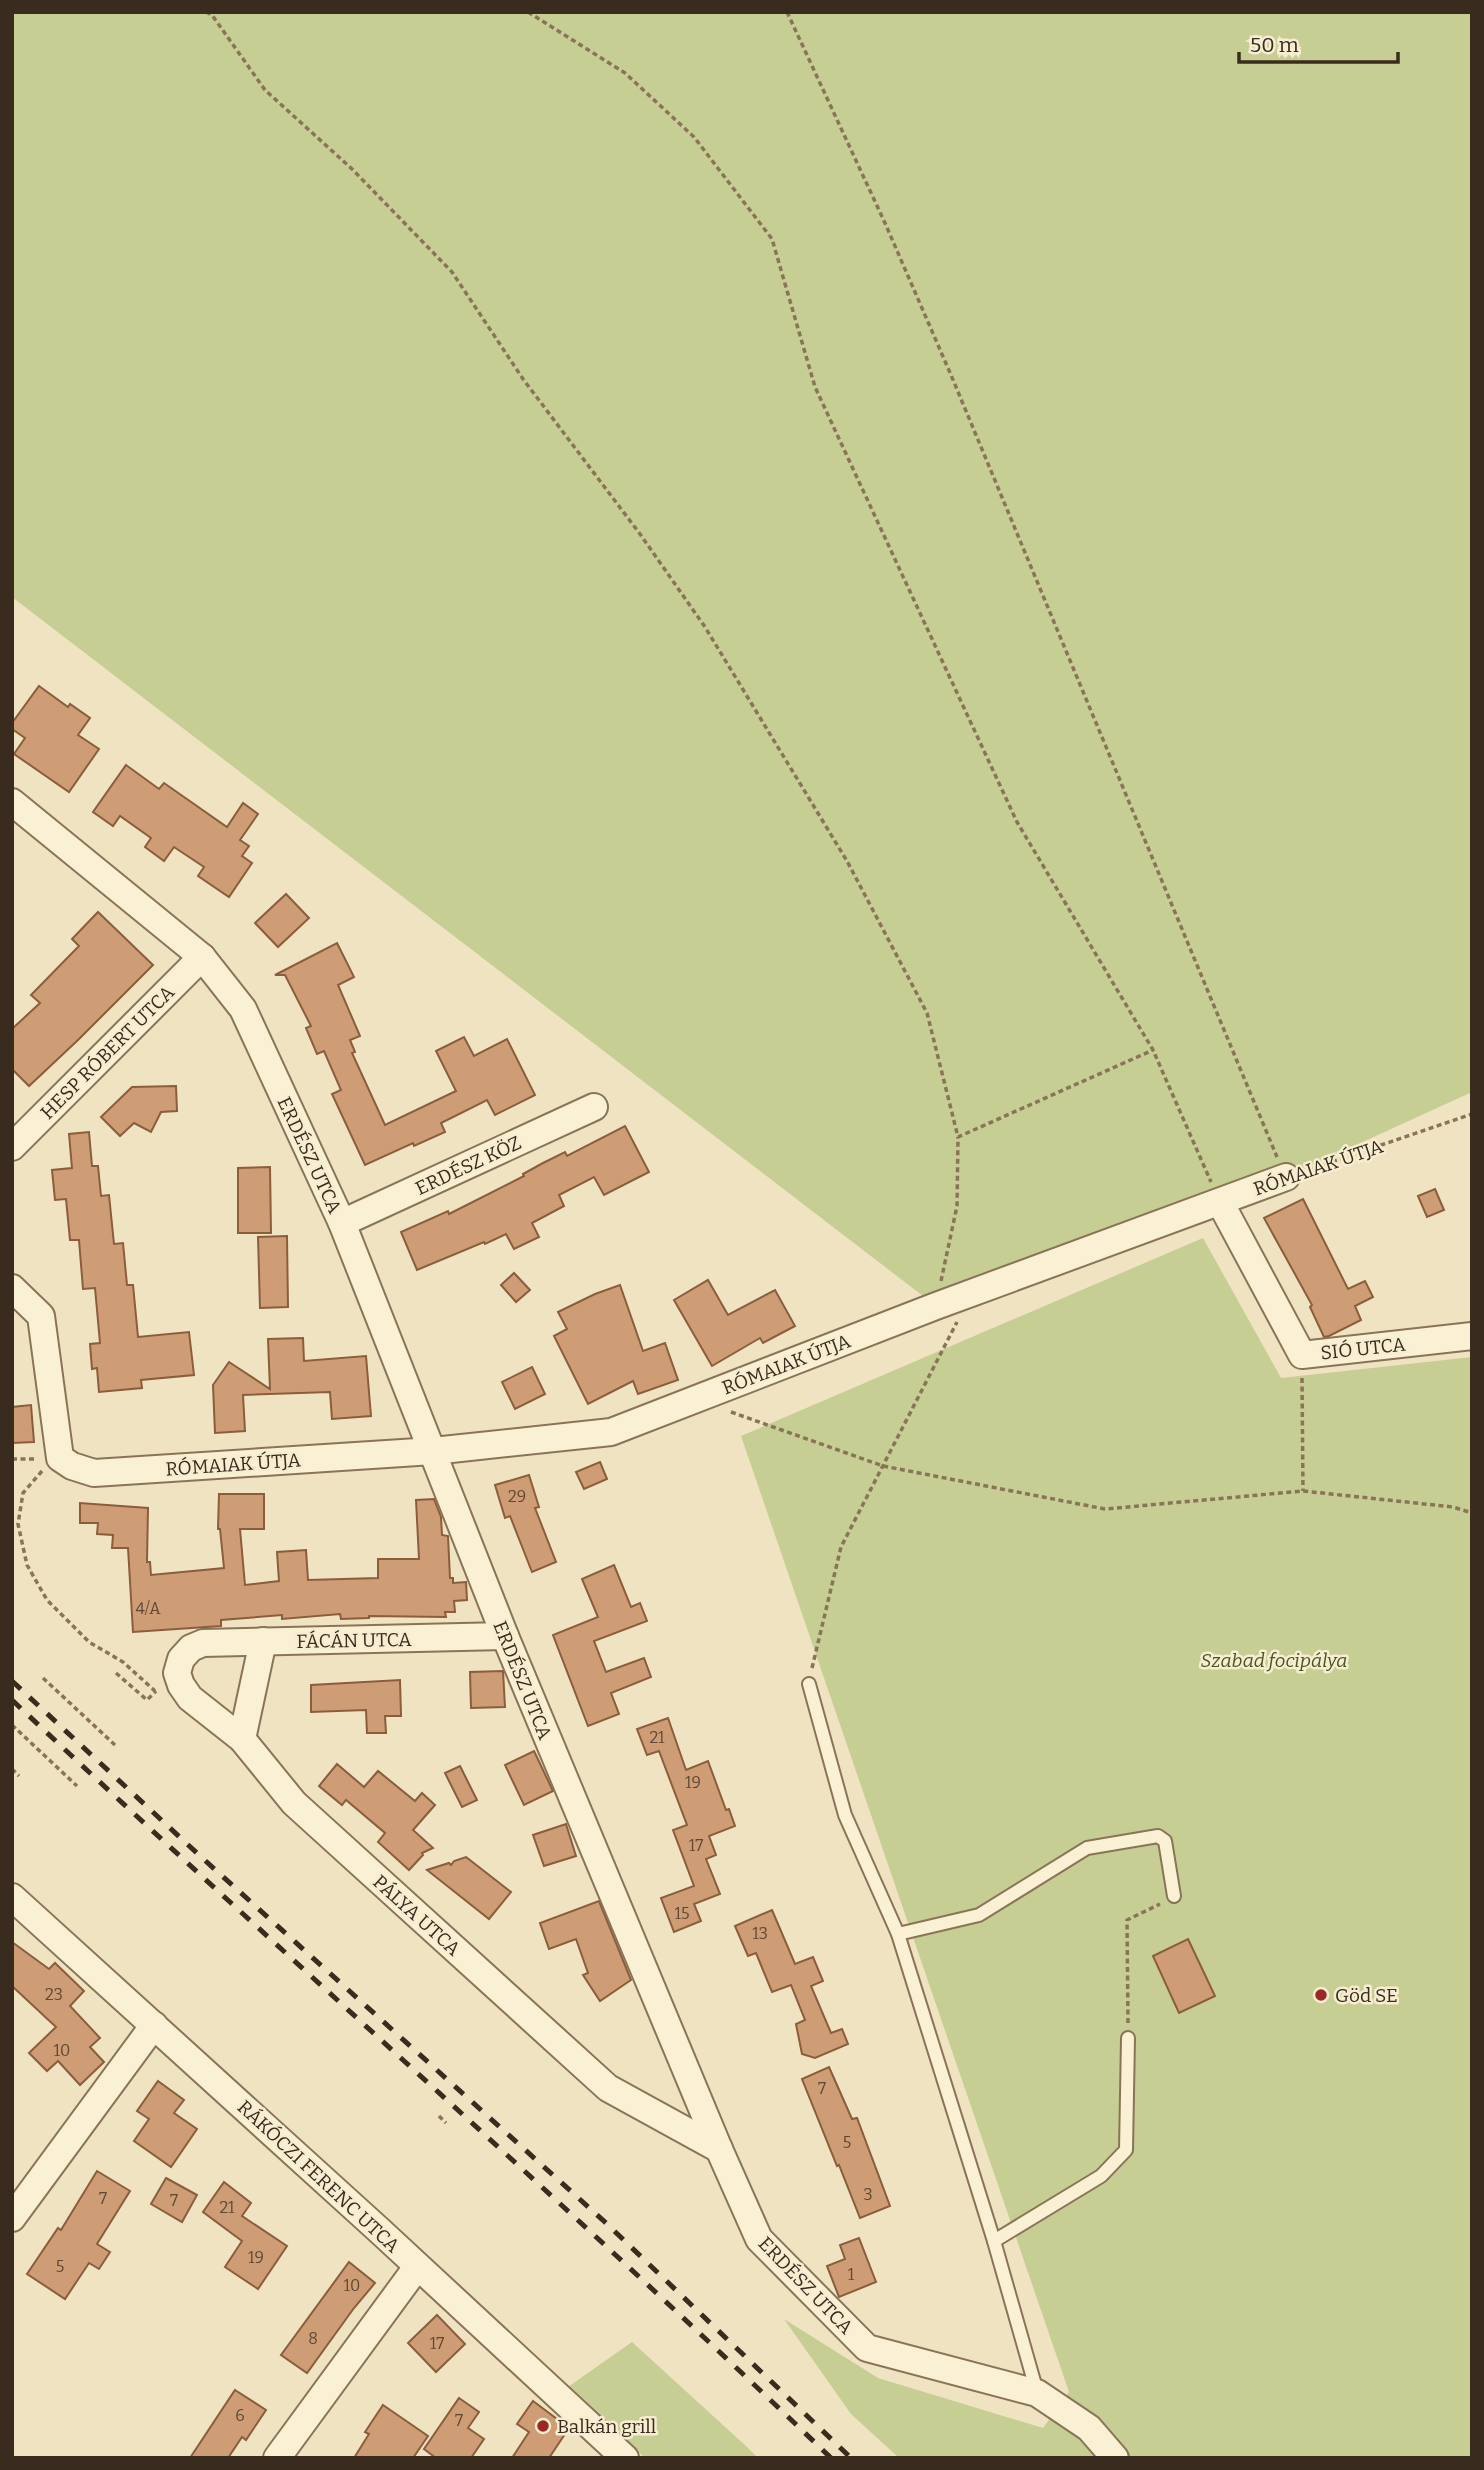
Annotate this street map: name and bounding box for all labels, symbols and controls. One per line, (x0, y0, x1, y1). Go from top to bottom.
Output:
scale bar (1239, 21, 1398, 65)
text: 50 m (1250, 32, 1299, 58)
street label: HESP RÓBERT UTCA (36, 980, 179, 1124)
street label: ERDÉSZ UTCA (272, 1093, 347, 1218)
street label: ERDÉSZ KÖZ (412, 1131, 525, 1200)
street label: RÓMAIAK ÚTJA (1250, 1134, 1386, 1200)
street label: RÓMAIAK ÚTJA (719, 1329, 854, 1399)
street label: SIÓ UTCA (1319, 1333, 1407, 1364)
street label: RÓMAIAK ÚTJA (165, 1448, 302, 1481)
house number: 29 (508, 1487, 526, 1506)
house number: 4/A (135, 1599, 161, 1618)
street label: ERDÉSZ UTCA (488, 1617, 557, 1743)
street label: FÁCÁN UTCA (296, 1628, 412, 1653)
park label: Szabad focipálya (1201, 1649, 1347, 1672)
house number: 21 (649, 1728, 665, 1747)
house number: 19 (685, 1773, 701, 1792)
house number: 17 (689, 1836, 703, 1855)
street label: PÁLYA UTCA (368, 1870, 465, 1961)
house number: 15 (674, 1904, 690, 1923)
house number: 13 (752, 1924, 768, 1943)
place label: Göd SE (1335, 1984, 1398, 2007)
house number: 23 (45, 1985, 63, 2004)
marker: Göd SE (1313, 1987, 1329, 2003)
house number: 10 (54, 2041, 70, 2060)
house number: 7 (818, 2079, 826, 2098)
street label: RÁKÓCZI FERENC UTCA (233, 2095, 405, 2258)
house number: 5 (843, 2133, 851, 2152)
house number: 3 (863, 2185, 873, 2204)
house number: 7 (99, 2189, 107, 2208)
house number: 7 (170, 2191, 178, 2210)
house number: 21 (219, 2198, 235, 2217)
street label: ERDÉSZ UTCA (754, 2232, 858, 2339)
house number: 19 (248, 2248, 264, 2267)
house number: 5 (56, 2257, 64, 2276)
house number: 1 (848, 2265, 855, 2284)
house number: 10 (344, 2276, 360, 2295)
house number: 8 (308, 2329, 318, 2348)
house number: 17 (430, 2334, 444, 2353)
house number: 6 (235, 2406, 245, 2425)
house number: 7 (455, 2411, 463, 2430)
place label: Balkán grill (557, 2415, 656, 2438)
marker: Balkán grill (535, 2418, 551, 2434)

